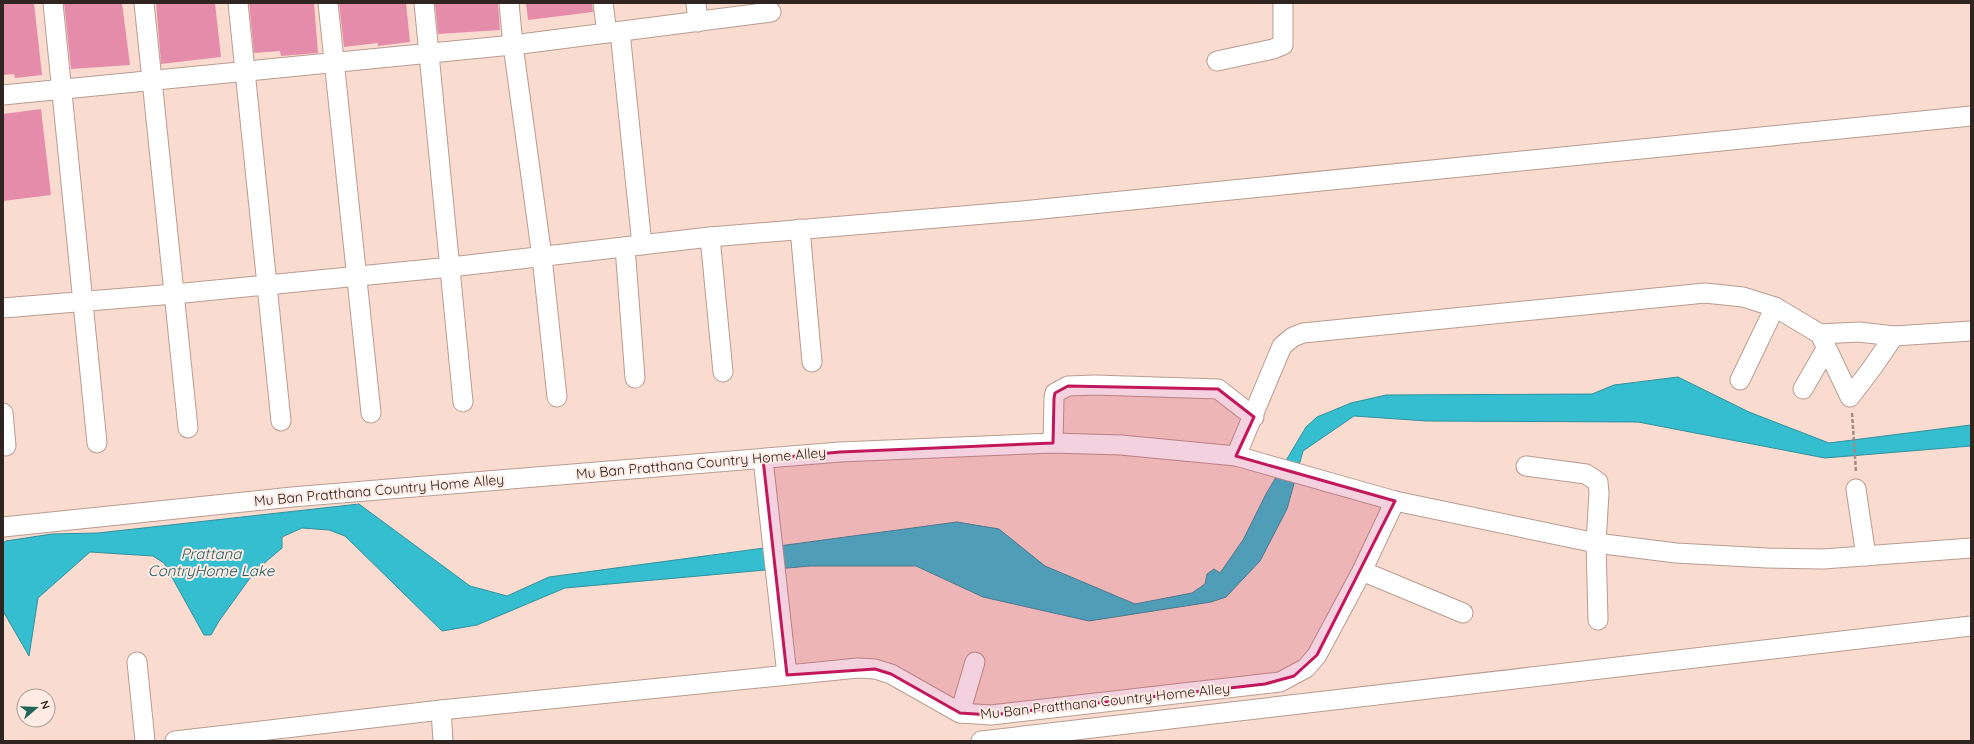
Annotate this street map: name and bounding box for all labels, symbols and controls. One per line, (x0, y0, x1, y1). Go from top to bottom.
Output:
street label: Mu Ban Pratthana Country Home Alley (575, 443, 827, 483)
street label: Mu Ban Pratthana Country Home Alley (253, 470, 505, 510)
water label: Prattana ContryHome Lake (148, 544, 275, 580)
street label: Mu Ban Pratthana Country Home Alley (979, 679, 1231, 723)
north arrow (16, 688, 56, 728)
text: N (38, 699, 53, 711)

